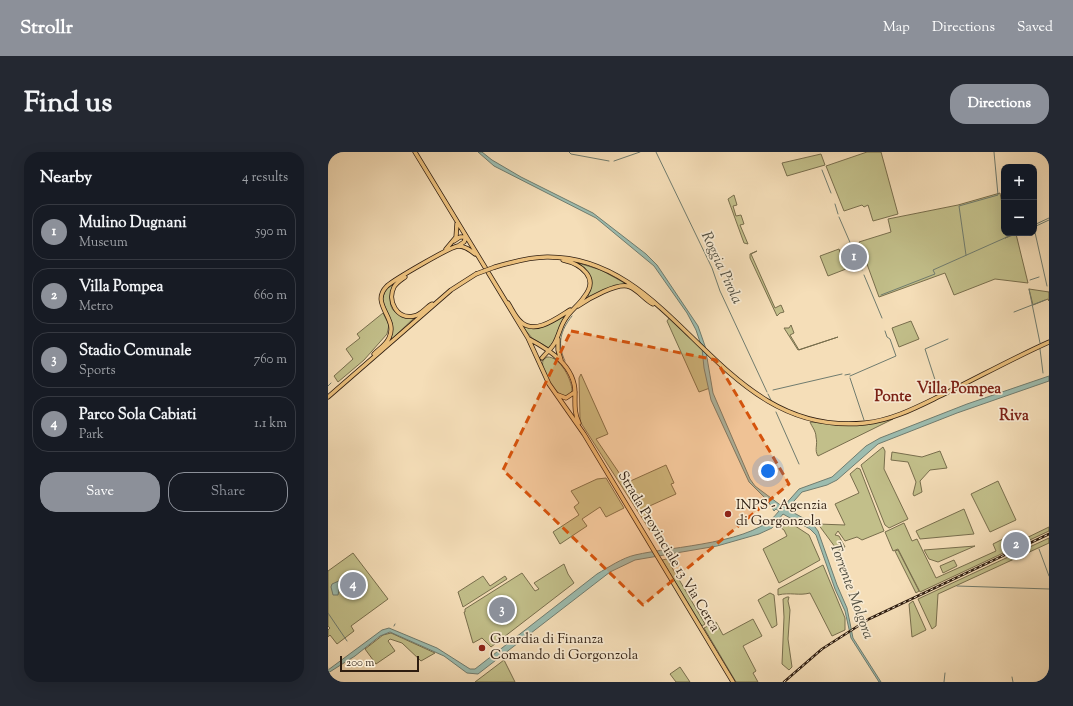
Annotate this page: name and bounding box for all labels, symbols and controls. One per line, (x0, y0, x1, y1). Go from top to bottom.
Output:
text: Strollr (20, 15, 73, 42)
text: Map (883, 18, 910, 38)
text: Directions (932, 18, 995, 38)
text: Saved (1017, 18, 1053, 38)
text: Find us (24, 84, 112, 124)
button: Directions (950, 84, 1049, 124)
map controls (1001, 164, 1037, 236)
button: + (1001, 164, 1037, 200)
text: Nearby (40, 166, 92, 190)
text: 4 results (242, 169, 288, 187)
button: − (1001, 200, 1037, 236)
text: Mulino Dugnani (79, 213, 187, 234)
text: 1 (52, 223, 56, 241)
text: 590 m (256, 223, 287, 241)
water label: Roggia Pirola (695, 228, 747, 308)
text: Museum (79, 234, 128, 252)
pin: 1 (841, 242, 867, 272)
text: Villa Pompea (79, 277, 163, 298)
text: 2 (51, 287, 57, 305)
text: 660 m (254, 287, 287, 305)
text: Metro (79, 298, 113, 316)
text: Stadio Comunale (79, 341, 191, 362)
text: 3 (51, 351, 57, 369)
text: 760 m (254, 351, 287, 369)
text: Sports (79, 362, 116, 380)
district label: Villa Pompea (917, 379, 1001, 400)
district label: Ponte (875, 387, 911, 408)
text: Parco Sola Cabiati (79, 405, 196, 426)
district label: Riva (999, 406, 1029, 427)
text: 4 (51, 415, 57, 433)
text: 1.1 km (254, 415, 287, 433)
text: Park (79, 426, 104, 444)
your location (758, 461, 778, 481)
street label: Strada Provinciale 13 Via Cerca (612, 468, 724, 637)
button: Save (40, 472, 160, 512)
button: Share (168, 472, 288, 512)
place label: INPS - Agenzia di Gorgonzola (736, 496, 828, 532)
marker: INPS - Agenzia di Gorgonzola (723, 509, 733, 519)
pin: 2 (1003, 530, 1029, 560)
water label: Torrente Molgora (824, 540, 878, 642)
pin: 4 (340, 570, 366, 600)
pin: 3 (489, 595, 515, 625)
place label: Guardia di Finanza Comando di Gorgonzola (490, 630, 639, 666)
marker: Guardia di Finanza Comando di Gorgonzola (477, 643, 487, 653)
scale bar (340, 654, 419, 673)
text: 200 m (346, 655, 374, 671)

